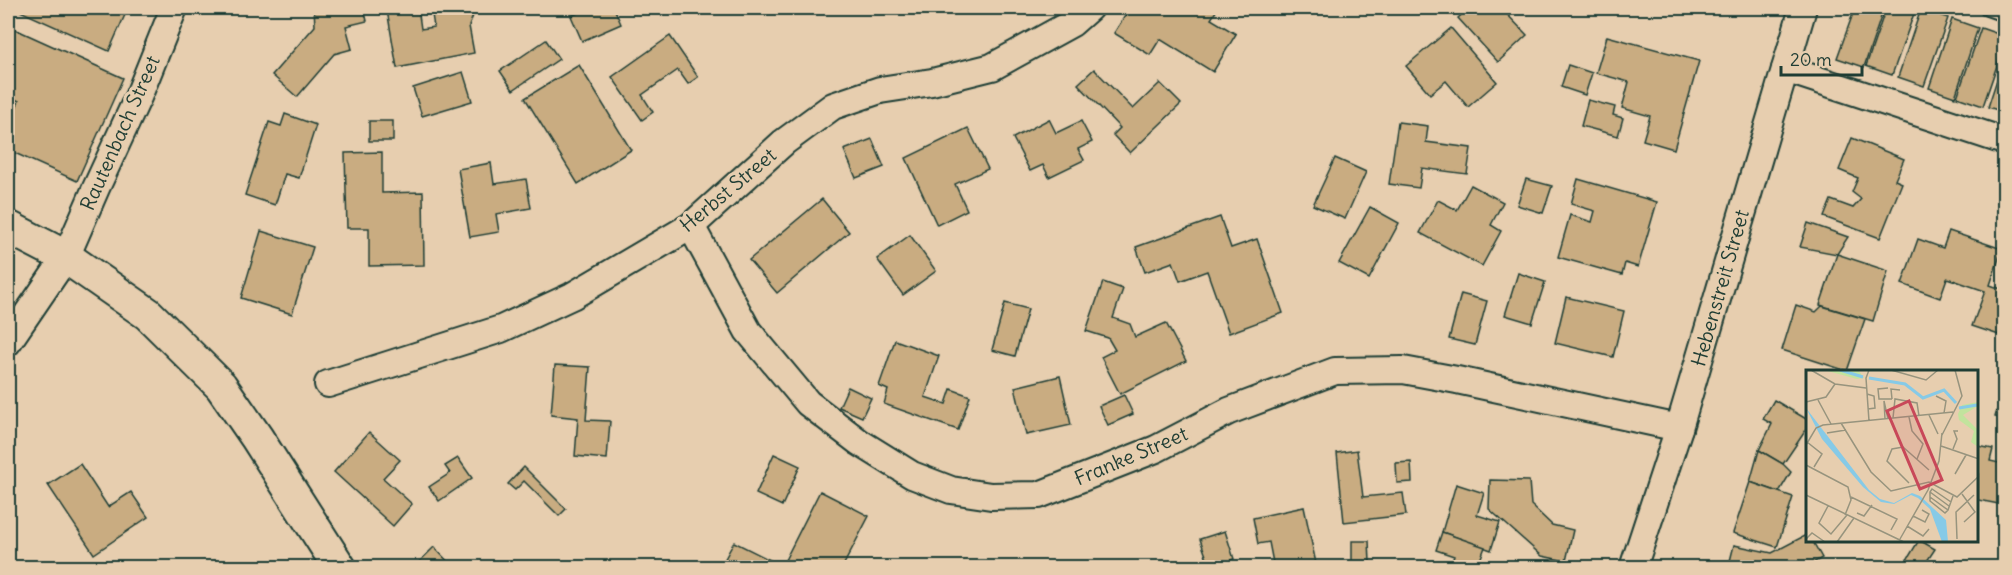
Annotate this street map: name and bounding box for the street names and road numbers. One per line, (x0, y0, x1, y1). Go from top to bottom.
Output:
street label: Rautenbach Street (74, 51, 165, 214)
street label: Herbst Street (674, 142, 781, 237)
street label: Hebenstreit Street (1685, 206, 1754, 369)
street label: Franke Street (1071, 420, 1191, 491)

